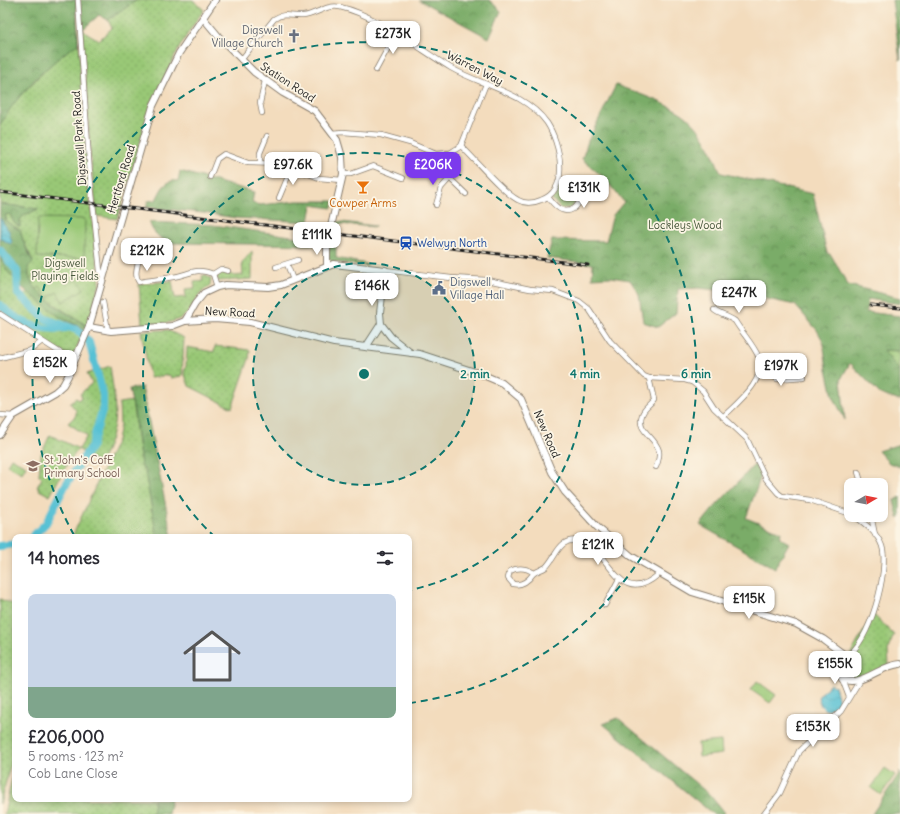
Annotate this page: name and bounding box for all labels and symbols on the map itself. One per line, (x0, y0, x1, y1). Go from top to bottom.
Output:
pin: £273K (365, 21, 421, 55)
place label: Digswell Village Church (212, 23, 283, 50)
church icon: Digswell Village Church (286, 28, 302, 44)
street label: Warren Way (444, 48, 506, 88)
street label: Station Road (258, 59, 319, 105)
street label: Digswell Park Road (69, 90, 89, 186)
street label: Hertford Road (104, 143, 138, 215)
pin: £97.6K (260, 152, 326, 186)
pin: £206K (405, 152, 461, 186)
pin: £131K (556, 175, 612, 209)
bar icon: Cowper Arms (355, 179, 371, 195)
place label: Cowper Arms (329, 196, 397, 210)
park label: Lockleys Wood (648, 218, 723, 232)
pin: £111K (289, 222, 345, 256)
station icon: Welwyn North (398, 235, 414, 251)
place label: Welwyn North (417, 236, 487, 250)
pin: £212K (119, 238, 175, 272)
park label: Digswell Playing Fields (31, 256, 99, 283)
pin: £146K (344, 273, 400, 307)
place label: Digswell Village Hall (450, 275, 504, 302)
public building icon: Digswell Village Hall (431, 280, 447, 296)
pin: £247K (711, 280, 767, 314)
street label: New Road (204, 304, 256, 320)
pin: £152K (22, 350, 78, 384)
pin: £197K (753, 353, 809, 387)
text: 2 min (460, 366, 490, 381)
text: 4 min (570, 366, 600, 381)
text: 6 min (681, 366, 711, 381)
centre of rings (357, 367, 371, 381)
street label: New Road (531, 408, 564, 460)
place label: St John's CofE Primary School (44, 453, 120, 480)
school or university icon: St John's CofE Primary School (25, 458, 41, 474)
north arrow (844, 478, 888, 522)
pin: £121K (570, 532, 626, 566)
pin: £115K (721, 586, 777, 620)
pin: £155K (807, 651, 863, 685)
pin: £153K (785, 714, 841, 748)

